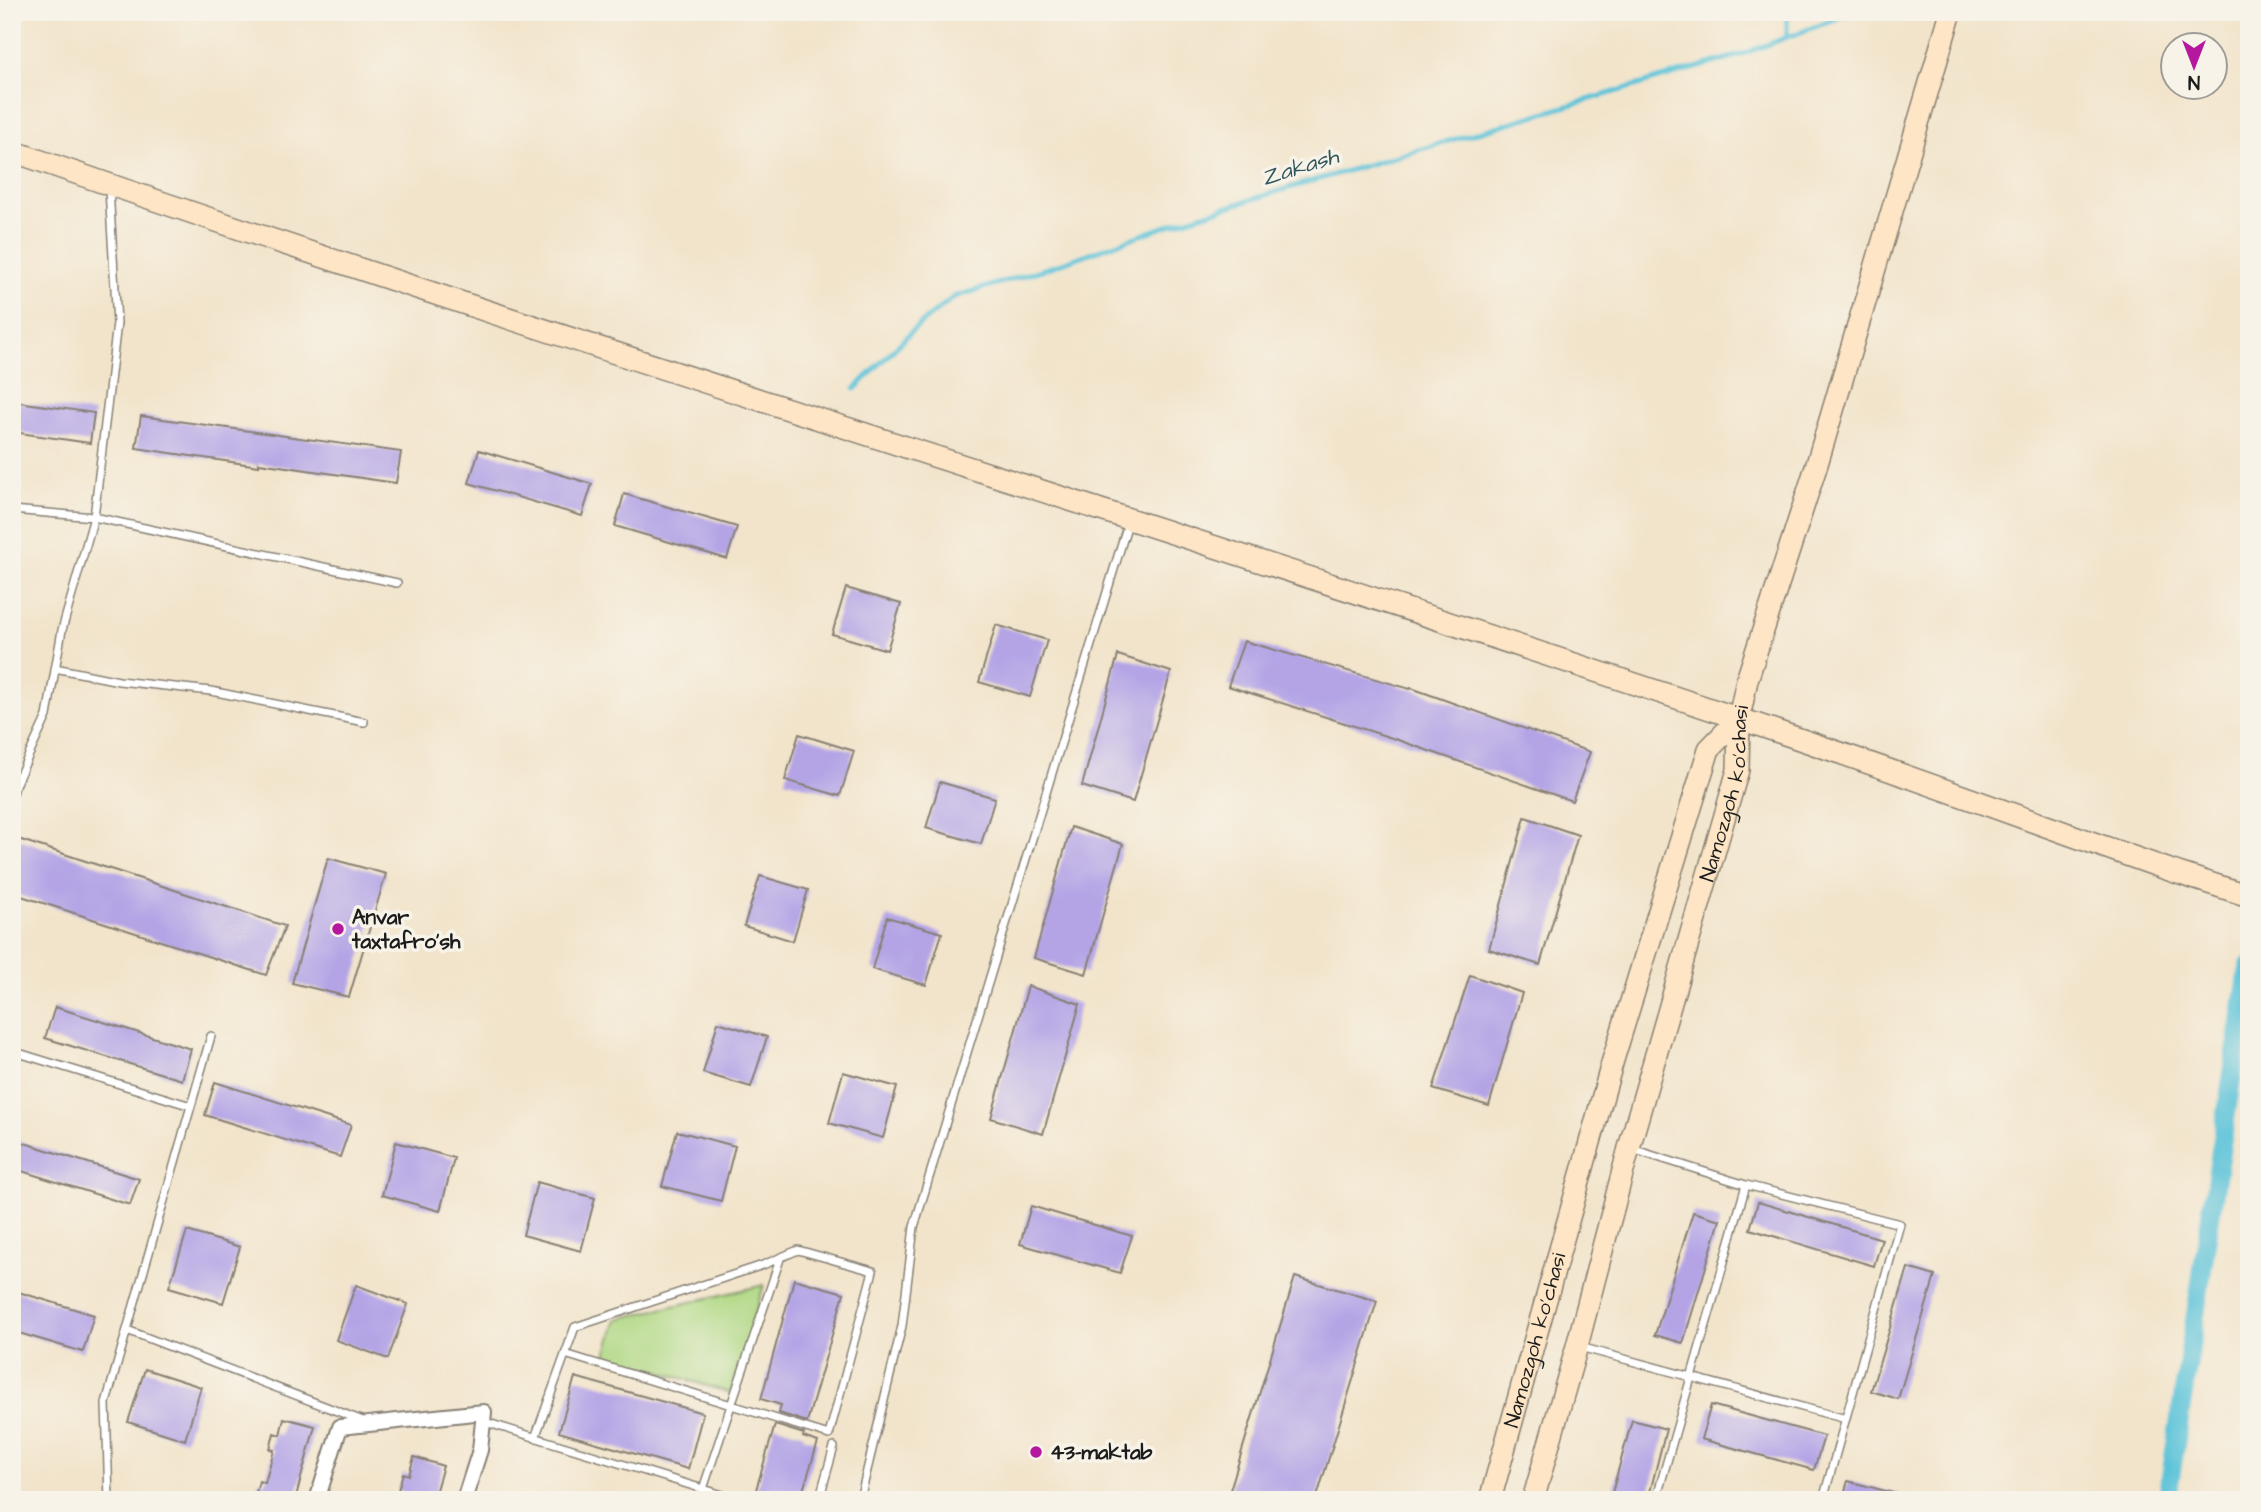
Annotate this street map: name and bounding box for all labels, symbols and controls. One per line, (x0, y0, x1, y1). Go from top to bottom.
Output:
north arrow (2160, 32, 2230, 102)
text: N (2188, 68, 2200, 95)
water label: Zakash (1258, 140, 1344, 194)
street label: Namozgoh ko'chasi (1692, 702, 1756, 885)
place label: Anvar taxtafro'sh (351, 903, 461, 956)
marker: Anvar taxtafro'sh (330, 921, 346, 937)
street label: Namozgoh ko'chasi (1496, 1249, 1573, 1431)
place label: 43-maktab (1050, 1438, 1153, 1467)
marker: 43-maktab (1028, 1444, 1044, 1460)

